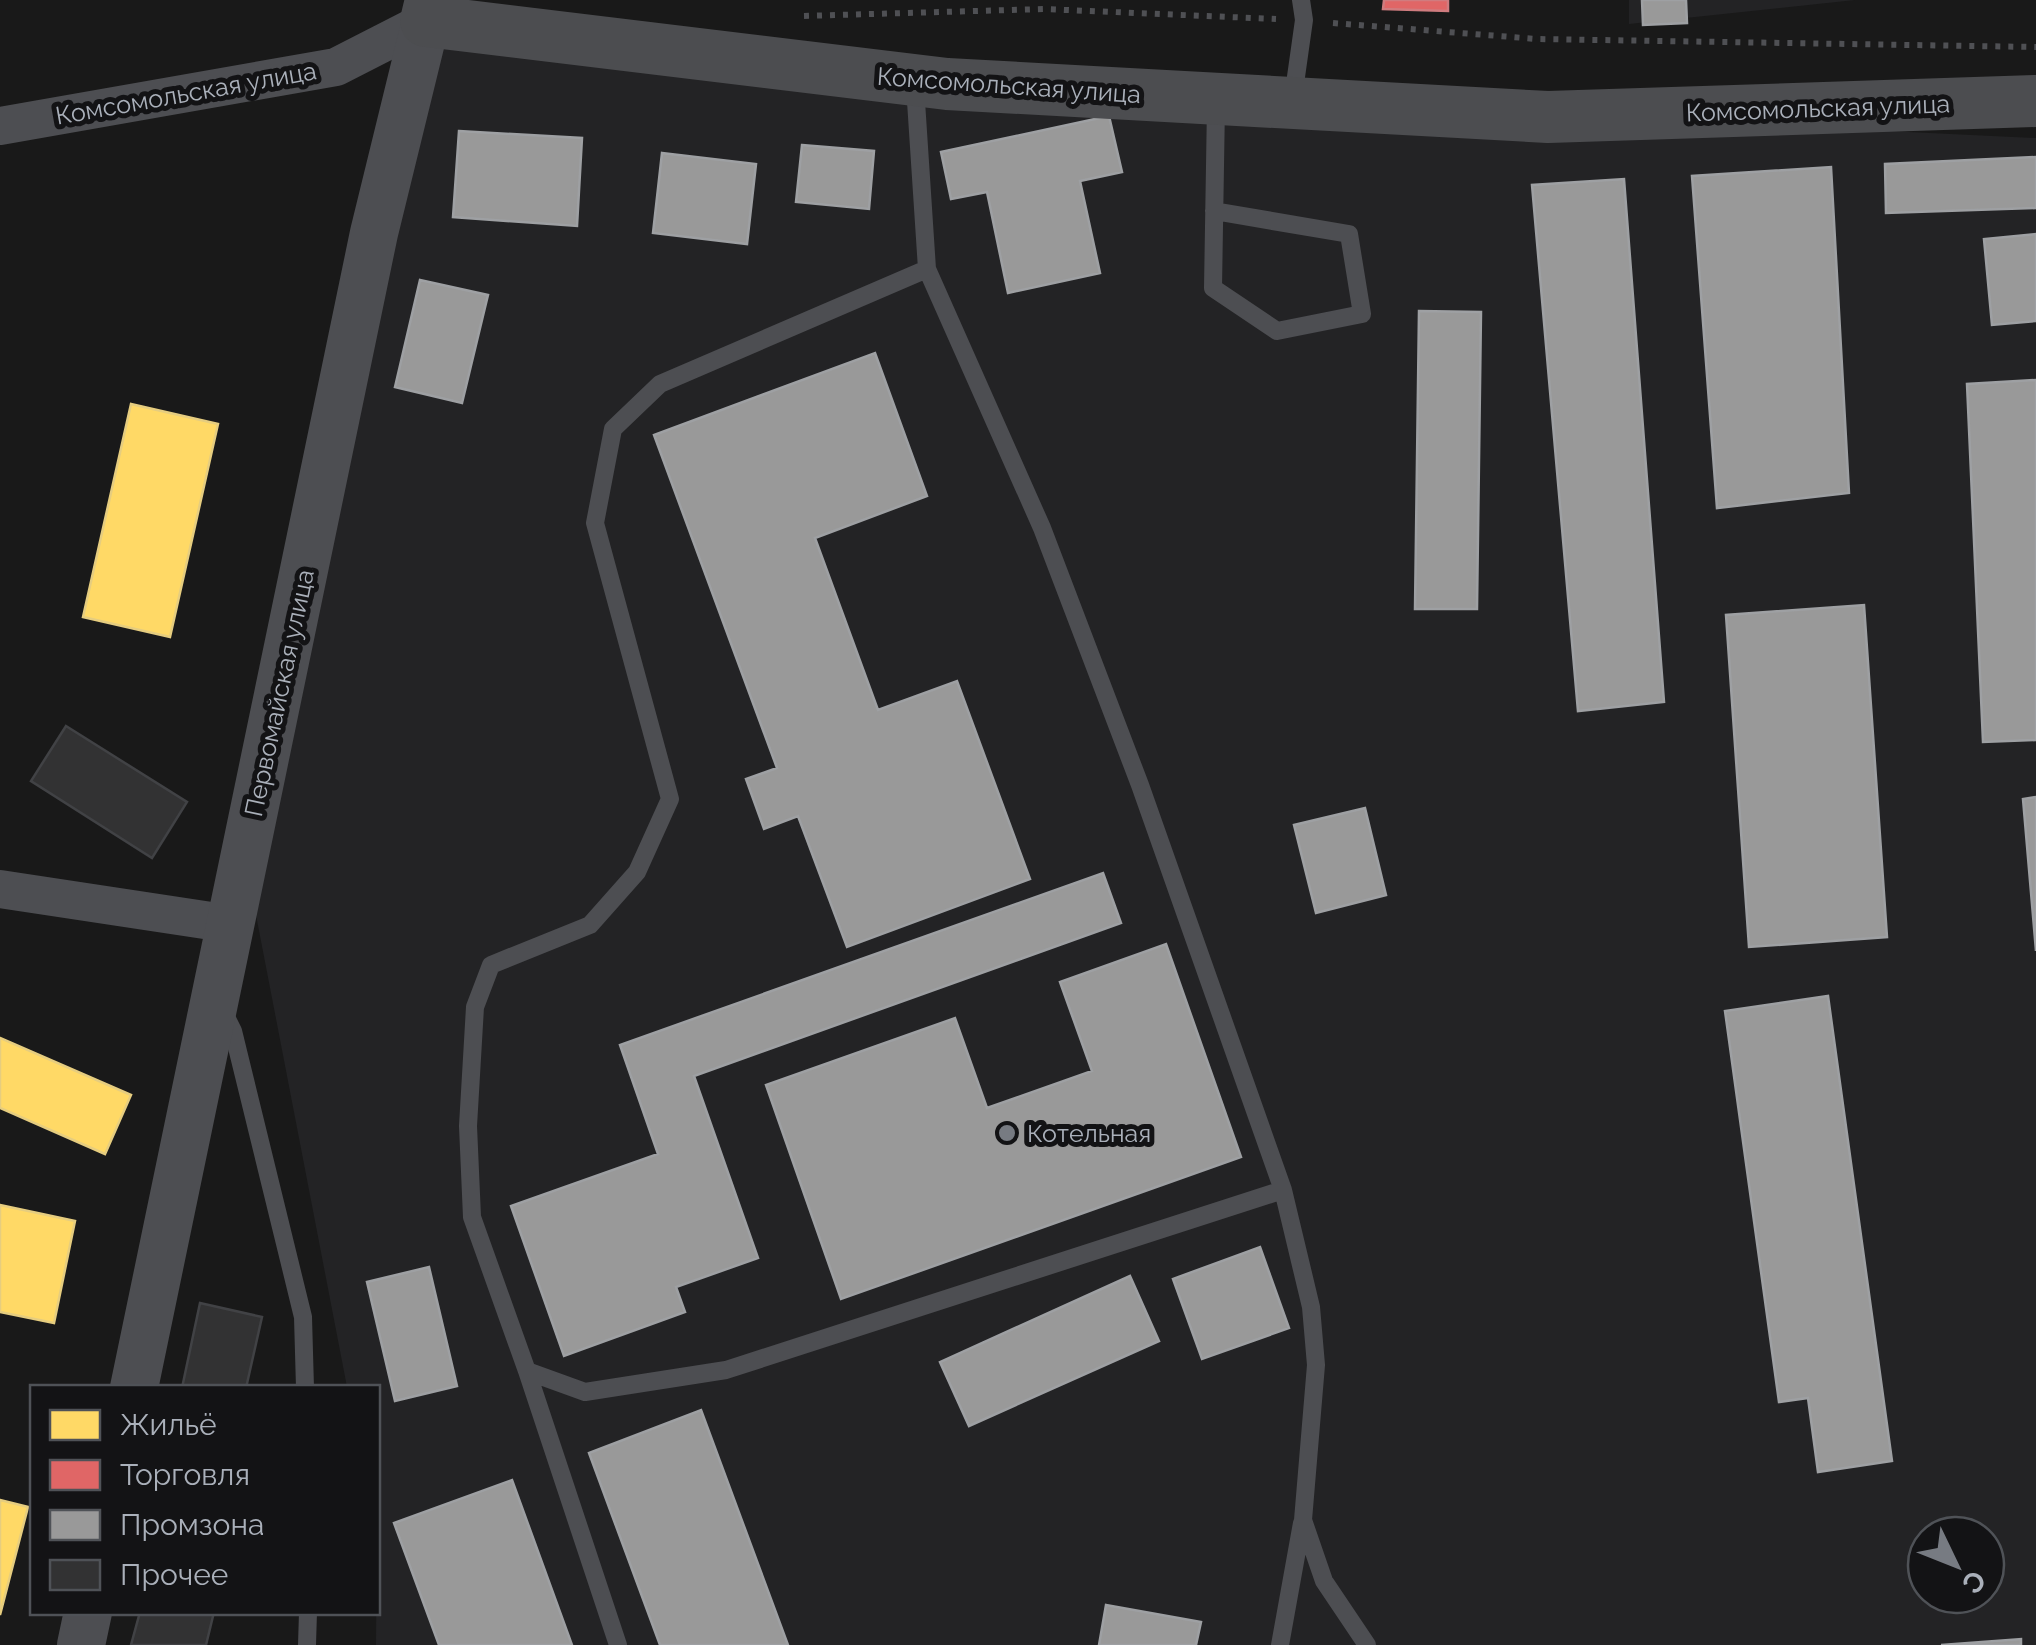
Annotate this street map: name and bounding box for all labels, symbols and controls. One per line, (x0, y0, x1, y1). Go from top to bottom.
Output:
street label: Комсомольская улица (53, 55, 319, 131)
street label: Комсомольская улица (876, 61, 1142, 109)
street label: Комсомольская улица (1685, 88, 1951, 128)
street label: Первомайская улица (238, 567, 320, 819)
place label: Котельная (1027, 1118, 1151, 1148)
marker: Котельная (996, 1122, 1018, 1144)
legend (30, 1385, 380, 1615)
text: Жильё (120, 1407, 217, 1442)
text: Торговля (120, 1457, 250, 1492)
text: Промзона (120, 1507, 264, 1542)
north arrow (1906, 1515, 2006, 1615)
text: Прочее (120, 1557, 228, 1592)
text: С (1955, 1563, 1993, 1600)

